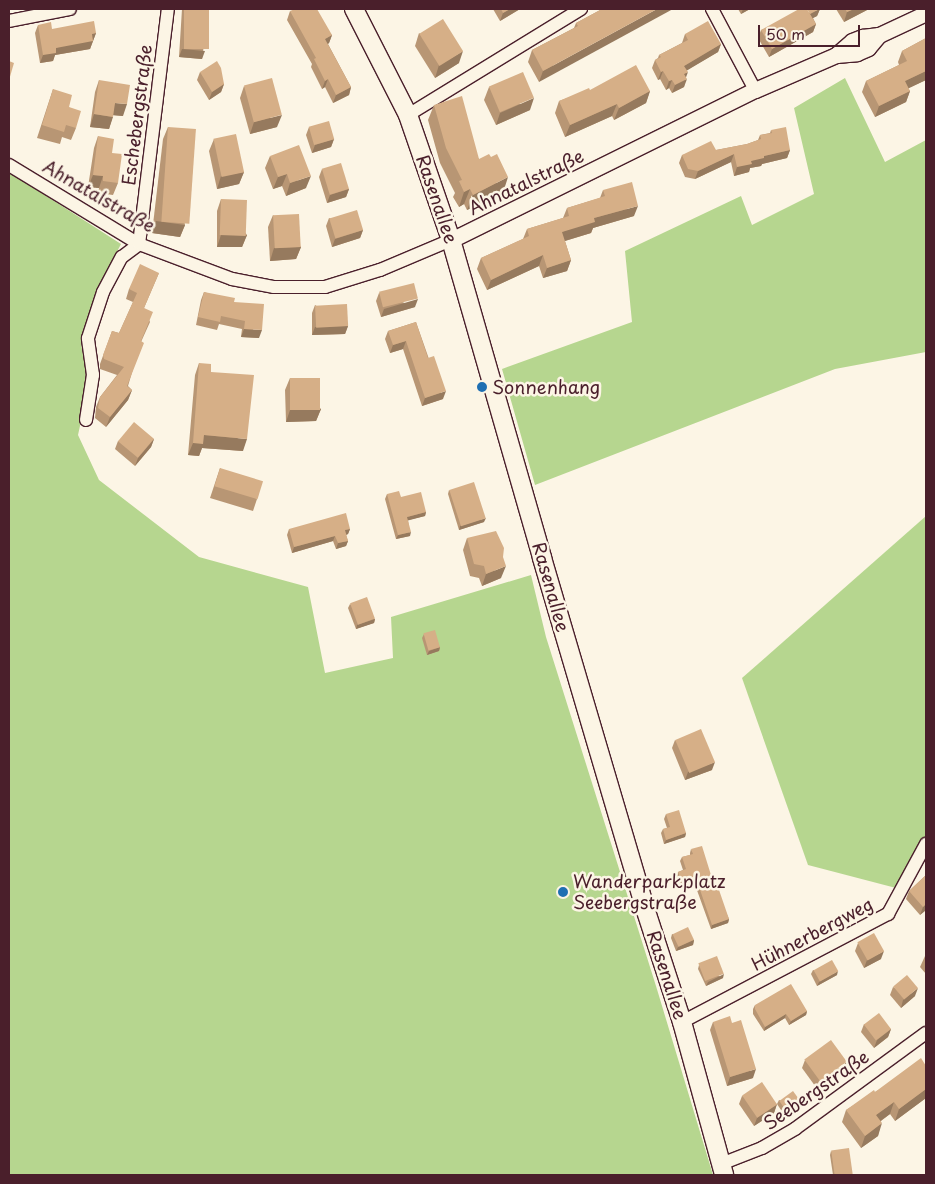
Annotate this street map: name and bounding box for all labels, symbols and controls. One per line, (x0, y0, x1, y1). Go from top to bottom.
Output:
scale bar (760, 15, 862, 47)
text: 50 m (766, 22, 805, 45)
street label: Eschebergstraße (118, 43, 156, 187)
street label: Ahnatalstraße (465, 145, 587, 219)
street label: Rasenallee (412, 152, 462, 246)
street label: Ahnatalstraße (39, 155, 159, 237)
place label: Sonnenhang (492, 376, 600, 398)
marker: Sonnenhang (476, 381, 488, 393)
street label: Rasenallee (528, 540, 574, 634)
place label: Wanderparkplatz Seebergstraße (573, 871, 726, 914)
marker: Wanderparkplatz Seebergstraße (557, 886, 569, 898)
street label: Hühnerbergweg (747, 893, 877, 975)
street label: Rasenallee (643, 928, 691, 1022)
street label: Seebergstraße (759, 1046, 873, 1134)

